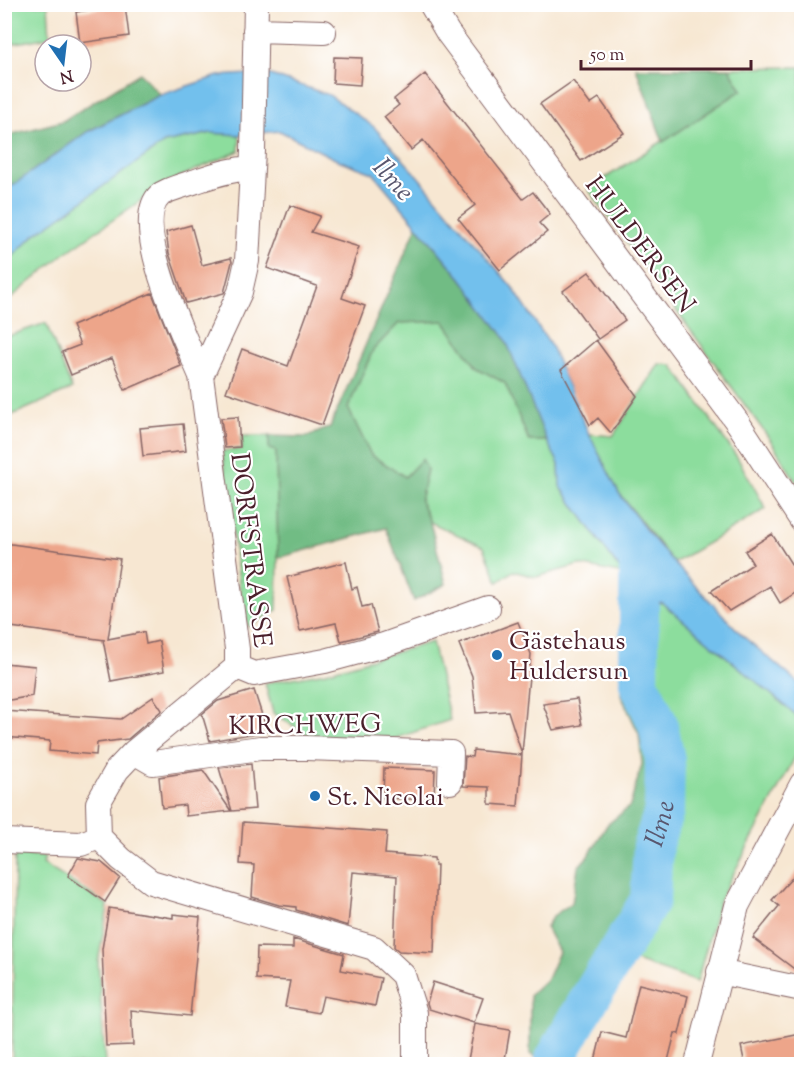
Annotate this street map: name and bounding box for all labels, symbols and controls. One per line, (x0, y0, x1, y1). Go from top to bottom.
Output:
north arrow (33, 33, 93, 93)
scale bar (581, 33, 750, 71)
text: 50 m (589, 43, 625, 69)
text: N (57, 62, 75, 88)
water label: Ilme (362, 150, 422, 211)
street label: HULDERSEN (575, 169, 703, 322)
street label: DORFSTRASSE (219, 451, 280, 650)
place label: Gästehaus Huldersun (509, 624, 628, 691)
marker: Gästehaus Huldersun (490, 648, 504, 662)
street label: KIRCHWEG (228, 707, 382, 746)
place label: St. Nicolai (327, 780, 444, 817)
marker: St. Nicolai (308, 789, 322, 803)
water label: Ilme (636, 800, 686, 852)

